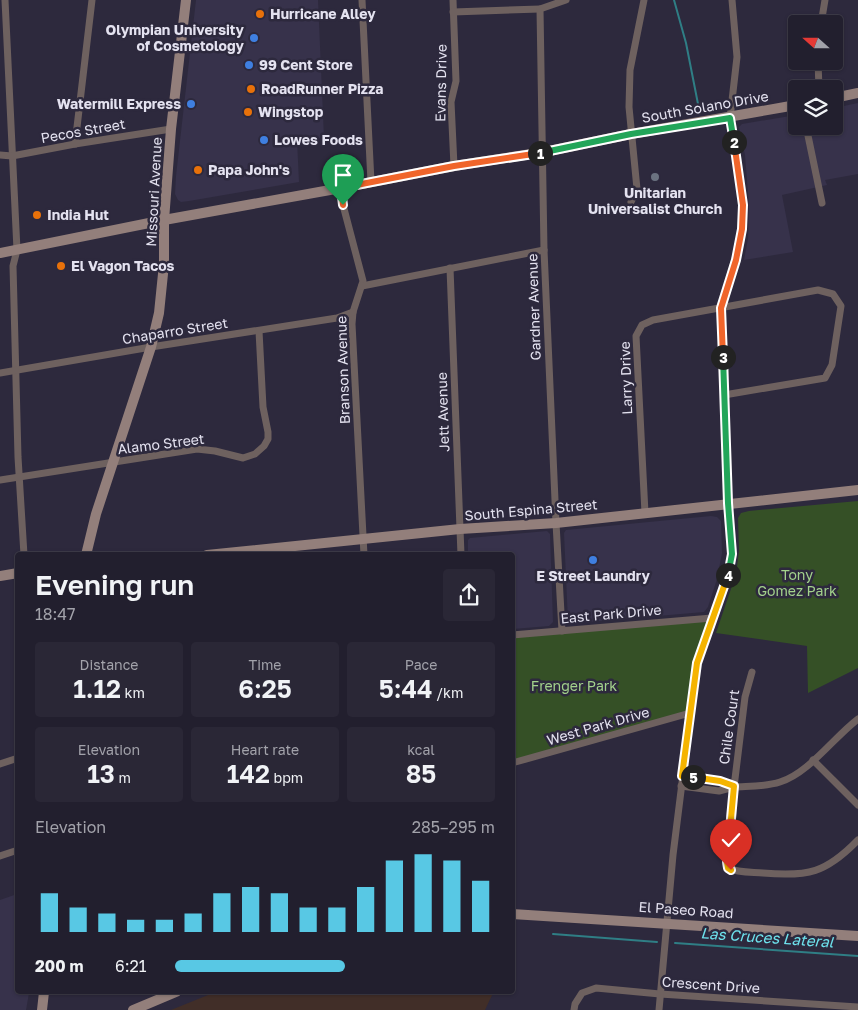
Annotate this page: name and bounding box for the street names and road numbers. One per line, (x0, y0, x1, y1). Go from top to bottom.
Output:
street label: Evans Drive (431, 44, 450, 122)
street label: South Solano Drive (640, 87, 770, 126)
street label: Pecos Street (39, 115, 127, 146)
street label: Missouri Avenue (142, 137, 165, 247)
street label: Gardner Avenue (523, 253, 544, 361)
street label: Chaparro Street (121, 314, 229, 347)
street label: Branson Avenue (332, 315, 353, 425)
street label: Larry Drive (616, 341, 635, 415)
street label: Jett Avenue (433, 372, 452, 452)
street label: Alamo Street (117, 430, 205, 457)
street label: South Espina Street (464, 495, 598, 524)
street label: East Park Drive (560, 601, 662, 626)
street label: Chile Court (715, 688, 742, 766)
street label: West Park Drive (545, 703, 651, 748)
street label: El Paseo Road (638, 898, 734, 921)
street label: Crescent Drive (661, 973, 761, 996)

